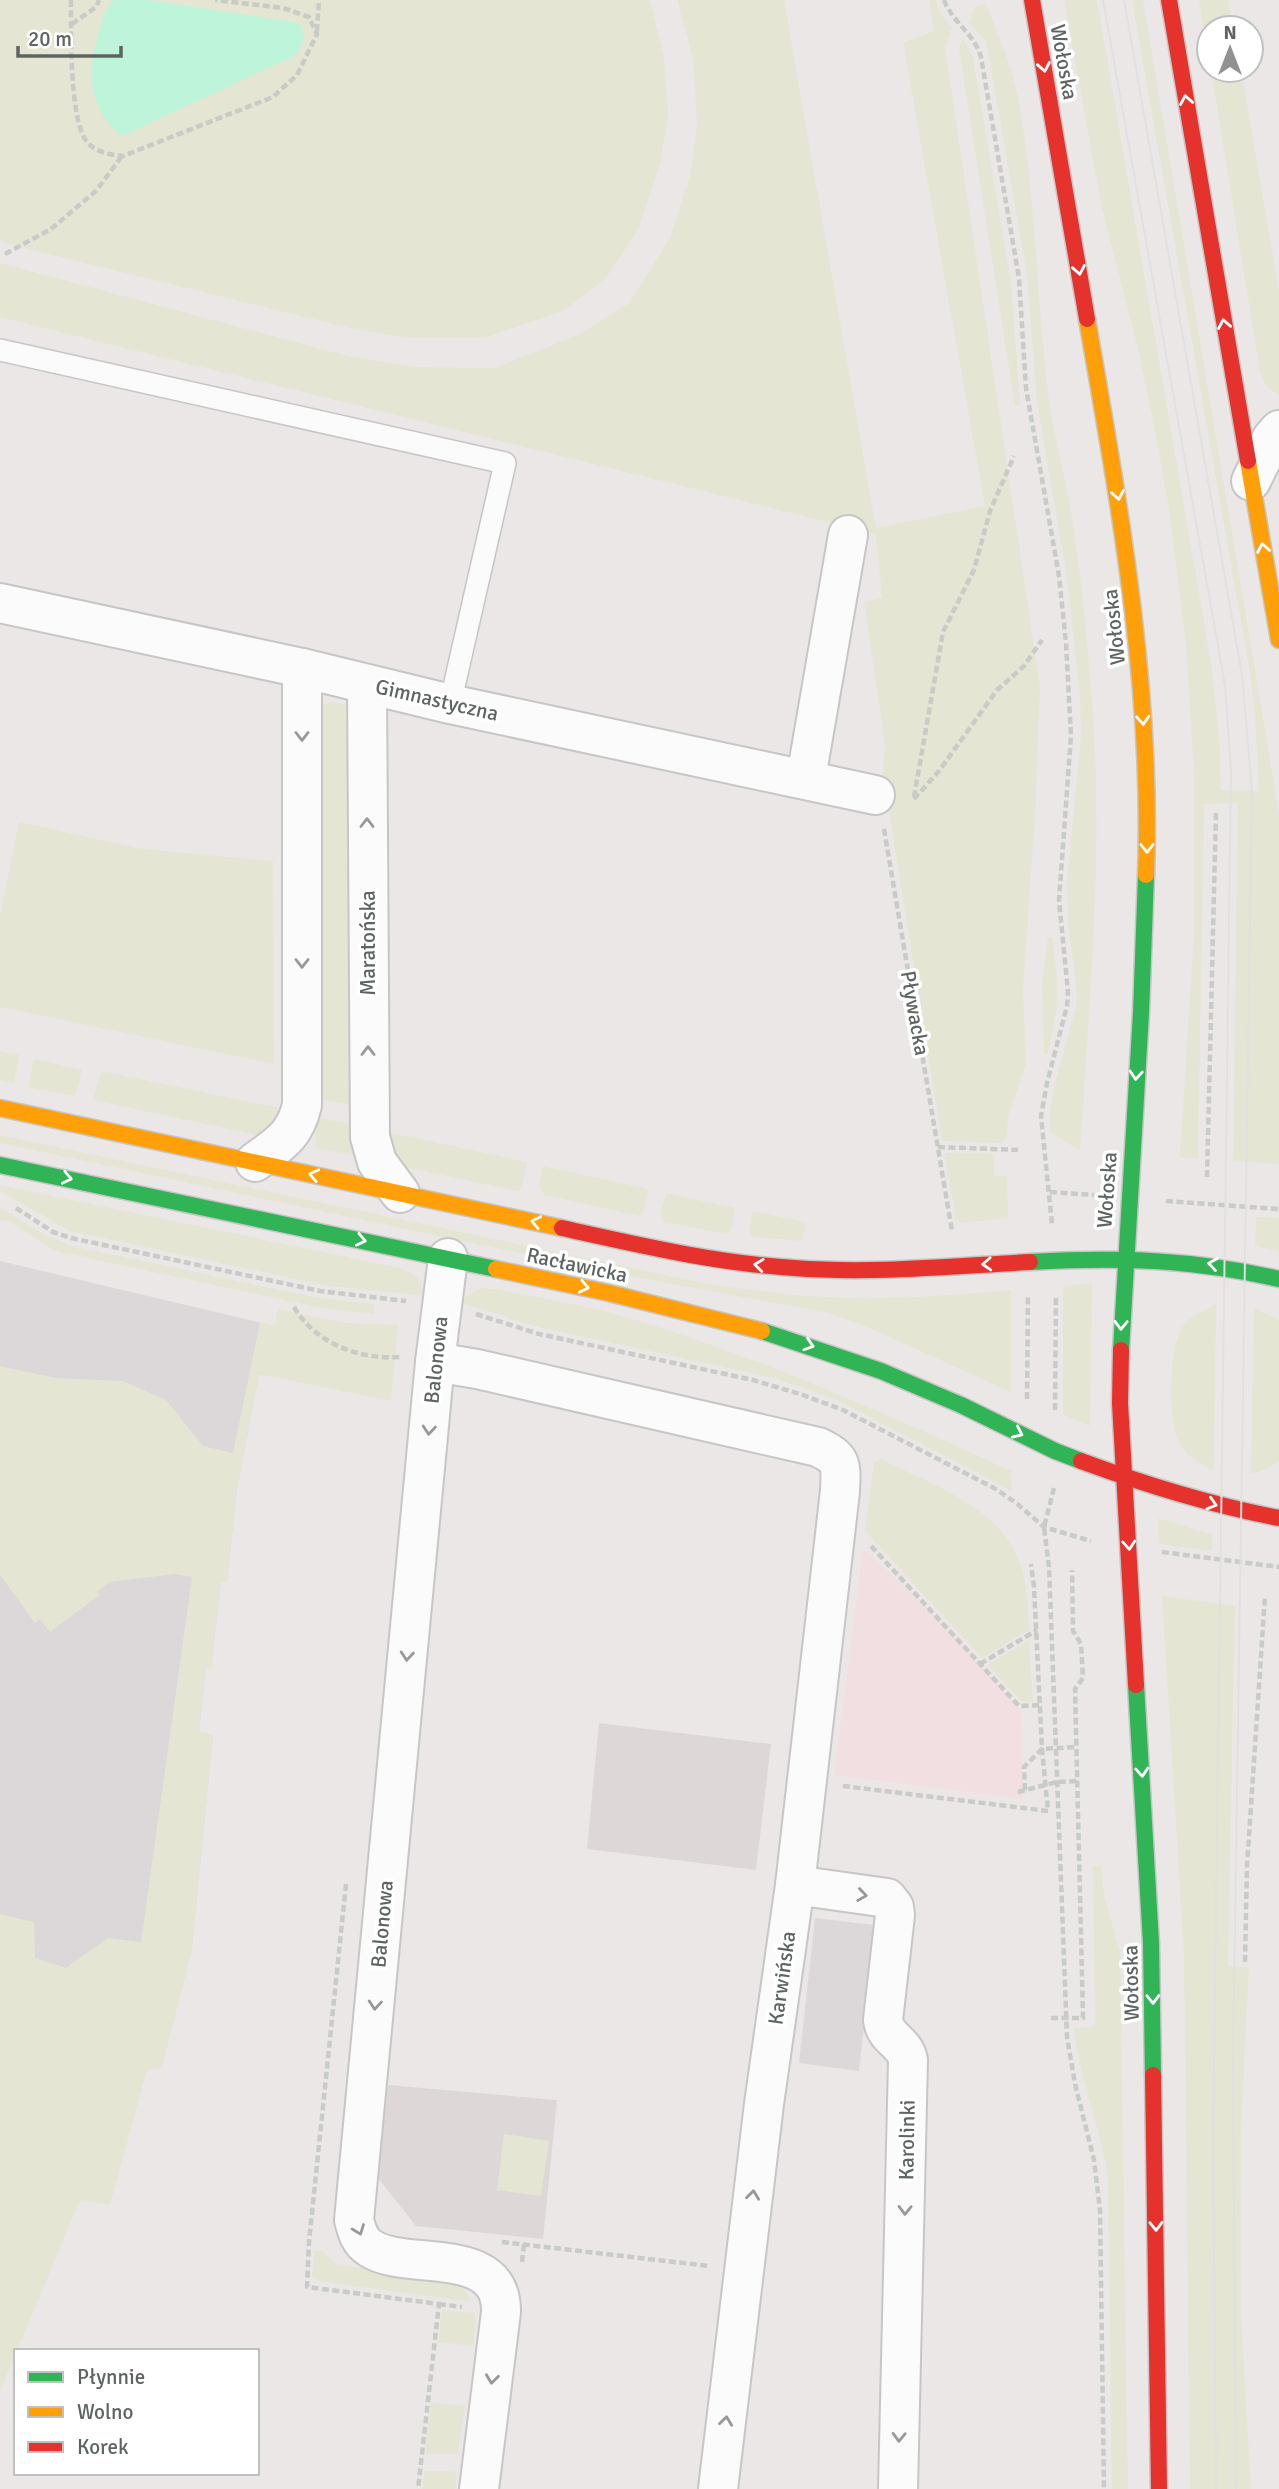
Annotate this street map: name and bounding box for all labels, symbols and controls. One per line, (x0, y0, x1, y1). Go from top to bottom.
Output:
scale bar (18, 14, 121, 58)
north arrow (1195, 14, 1265, 84)
text: N (1223, 21, 1237, 45)
street label: Wołoska (1045, 22, 1083, 102)
text: 20 m (28, 26, 72, 52)
one-way arrow (1036, 61, 1051, 73)
one-way arrow (1179, 94, 1194, 106)
one-way arrow (1071, 264, 1086, 276)
one-way arrow (1217, 318, 1232, 330)
one-way arrow (1110, 489, 1125, 500)
one-way arrow (1256, 542, 1271, 554)
street label: Wołoska (1097, 588, 1131, 666)
street label: Gimnastyczna (373, 673, 501, 727)
one-way arrow (1136, 715, 1151, 726)
one-way arrow (294, 731, 310, 742)
one-way arrow (359, 818, 375, 828)
one-way arrow (1139, 843, 1155, 854)
street label: Maratońska (355, 890, 381, 996)
one-way arrow (294, 959, 310, 969)
street label: Pływacka (895, 969, 935, 1057)
one-way arrow (361, 1045, 376, 1056)
one-way arrow (1129, 1070, 1144, 1081)
street label: Wołoska (1091, 1151, 1123, 1229)
one-way arrow (308, 1168, 320, 1183)
one-way arrow (61, 1170, 73, 1185)
one-way arrow (530, 1216, 542, 1231)
one-way arrow (355, 1232, 367, 1247)
street label: Racławicka (524, 1242, 630, 1288)
one-way arrow (981, 1256, 992, 1271)
one-way arrow (754, 1257, 765, 1272)
one-way arrow (1207, 1257, 1219, 1272)
one-way arrow (578, 1279, 590, 1294)
street label: Balonowa (418, 1315, 454, 1405)
one-way arrow (1113, 1320, 1128, 1331)
one-way arrow (802, 1337, 814, 1351)
one-way arrow (421, 1424, 436, 1436)
one-way arrow (1011, 1425, 1023, 1439)
one-way arrow (1206, 1496, 1218, 1511)
one-way arrow (1121, 1539, 1136, 1550)
one-way arrow (400, 1651, 415, 1662)
one-way arrow (1134, 1767, 1149, 1778)
street label: Balonowa (365, 1879, 399, 1969)
one-way arrow (856, 1887, 868, 1902)
street label: Karwińska (763, 1929, 801, 2027)
street label: Wołoska (1117, 1945, 1145, 2021)
one-way arrow (1145, 1994, 1161, 2005)
one-way arrow (367, 1999, 382, 2011)
street label: Karolinki (893, 2099, 921, 2181)
one-way arrow (745, 2190, 760, 2201)
one-way arrow (897, 2205, 913, 2216)
one-way arrow (1148, 2222, 1164, 2232)
one-way arrow (350, 2223, 364, 2235)
legend (14, 2349, 259, 2475)
text: Płynnie (77, 2364, 145, 2390)
one-way arrow (485, 2374, 500, 2385)
text: Wolno (77, 2399, 133, 2425)
one-way arrow (718, 2415, 733, 2427)
one-way arrow (892, 2432, 907, 2443)
text: Korek (77, 2434, 129, 2460)

